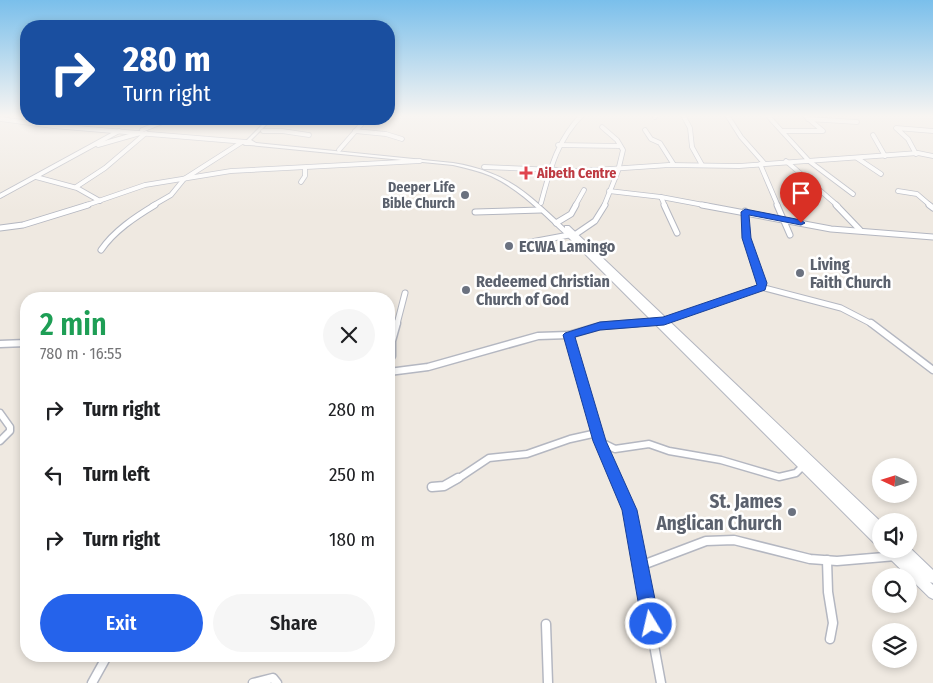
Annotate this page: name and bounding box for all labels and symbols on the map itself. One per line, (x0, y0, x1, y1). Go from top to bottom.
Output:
place label: Aibeth Centre (536, 165, 616, 182)
marker: Aibeth Centre (519, 166, 533, 180)
pin (780, 172, 822, 223)
place label: Deeper Life Bible Church (382, 179, 455, 212)
marker: Deeper Life Bible Church (459, 189, 471, 201)
place label: ECWA Lamingo (519, 237, 616, 256)
marker: ECWA Lamingo (503, 240, 515, 252)
place label: Living Faith Church (810, 255, 891, 292)
marker: Living Faith Church (794, 267, 806, 279)
place label: Redeemed Christian Church of God (476, 272, 610, 309)
marker: Redeemed Christian Church of God (460, 284, 472, 296)
north arrow (872, 458, 918, 502)
place label: St. James Anglican Church (655, 490, 783, 535)
marker: St. James Anglican Church (786, 506, 798, 518)
position arrow (624, 597, 676, 649)

